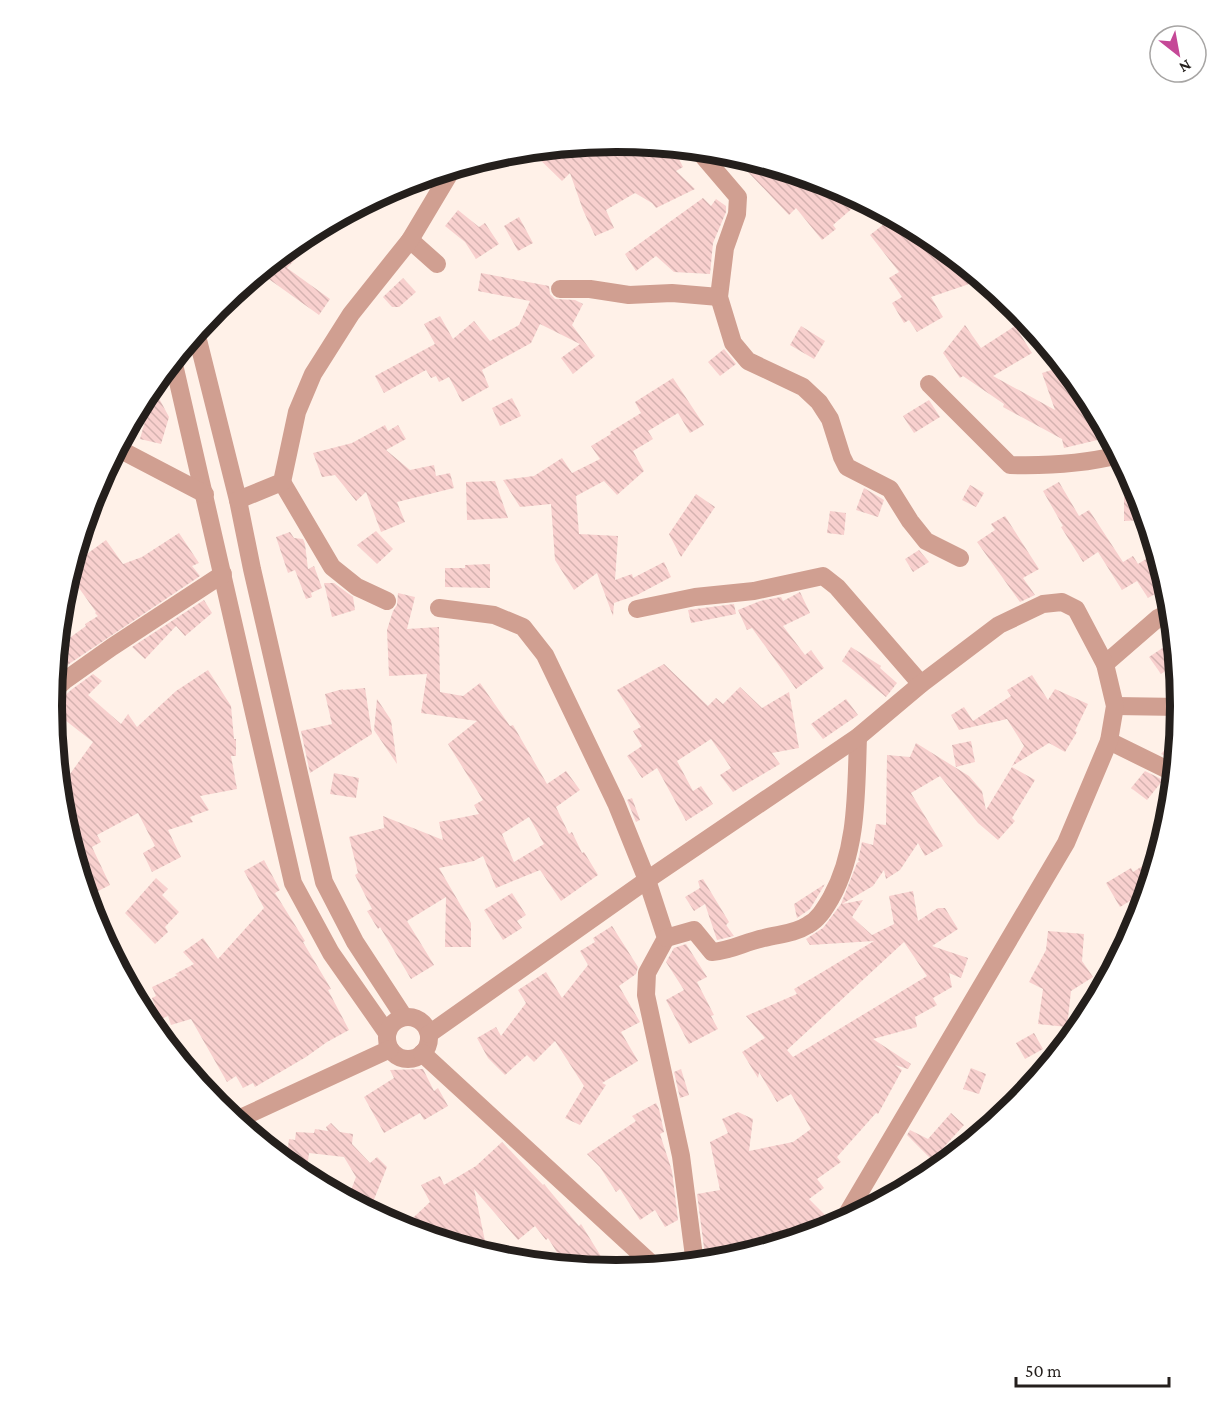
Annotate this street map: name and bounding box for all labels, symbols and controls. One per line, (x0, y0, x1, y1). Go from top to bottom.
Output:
north arrow (1148, 24, 1208, 84)
text: N (1176, 56, 1195, 77)
scale bar (1016, 1350, 1169, 1388)
text: 50 m (1025, 1361, 1062, 1381)

